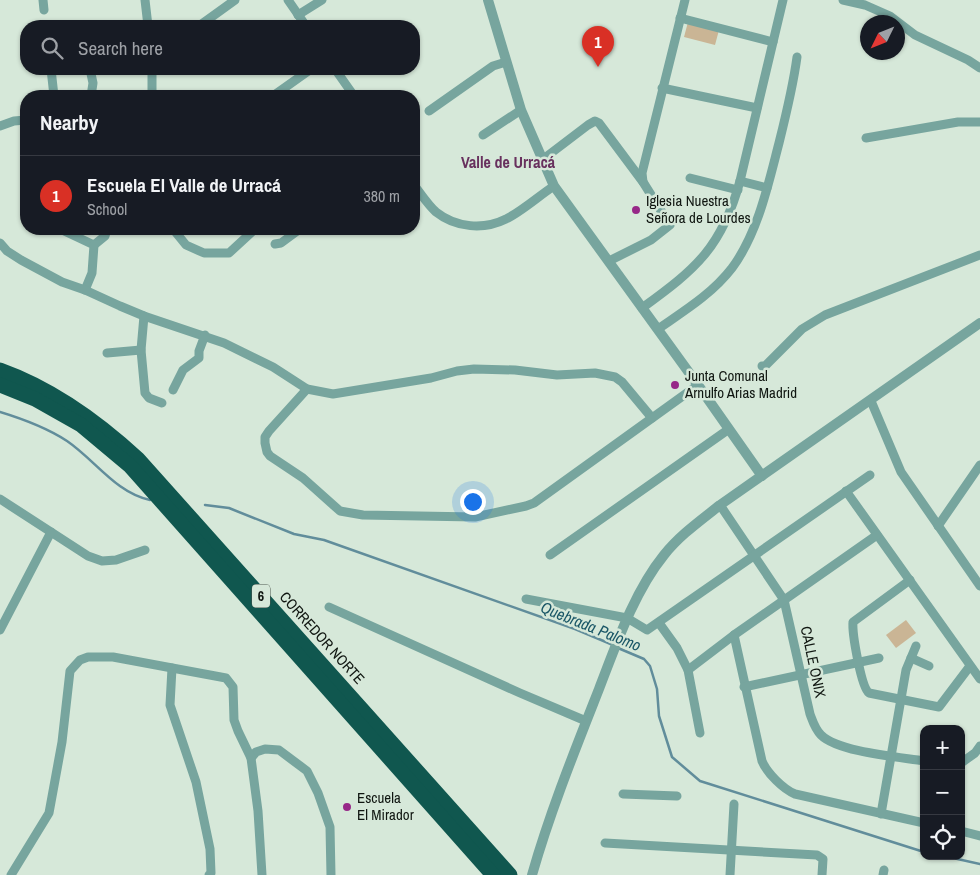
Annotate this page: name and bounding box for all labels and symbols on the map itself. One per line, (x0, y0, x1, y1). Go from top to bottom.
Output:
north arrow (860, 15, 905, 60)
pin: 1 (582, 26, 614, 67)
district label: Valle de Urracá (461, 151, 556, 173)
place label: Iglesia Nuestra Señora de Lourdes (646, 190, 751, 228)
marker: Iglesia Nuestra Señora de Lourdes (630, 204, 642, 216)
place label: Junta Comunal Arnulfo Arias Madrid (684, 365, 797, 403)
marker: Junta Comunal Arnulfo Arias Madrid (669, 379, 681, 391)
your location (460, 489, 486, 515)
road number: 6 (252, 584, 270, 608)
street label: CORREDOR NORTE (275, 587, 370, 689)
water label: Quebrada Palomo (538, 596, 644, 656)
street label: CALLE ONIX (796, 624, 831, 700)
place label: Escuela El Mirador (357, 787, 414, 825)
marker: Escuela El Mirador (341, 801, 353, 813)

